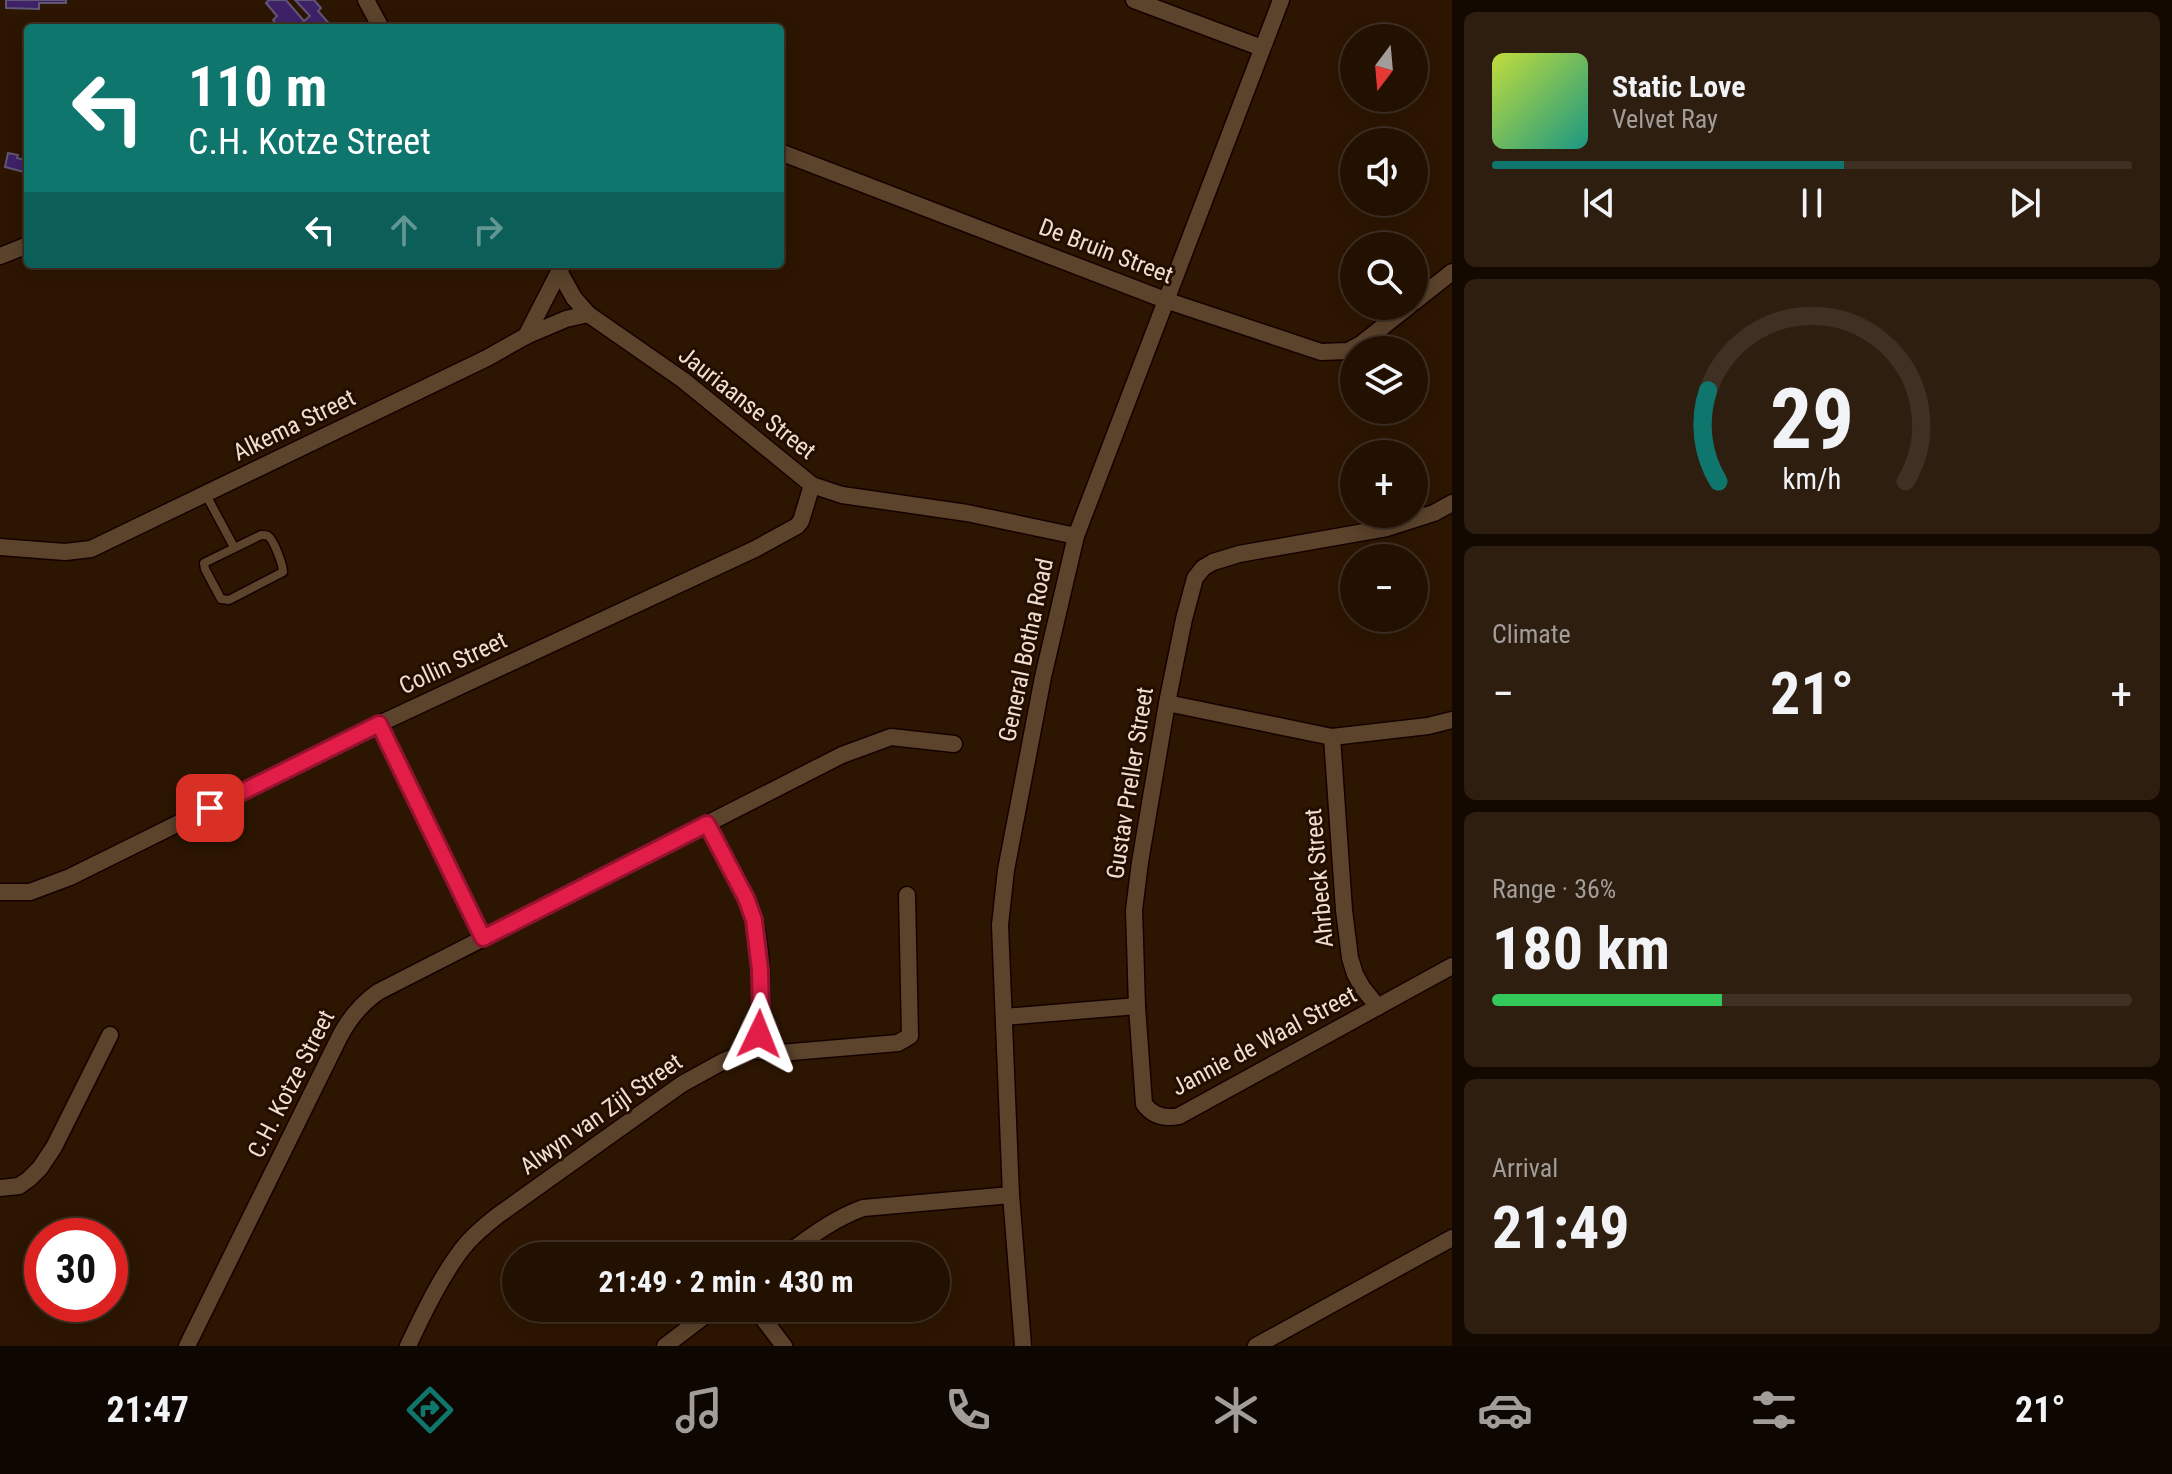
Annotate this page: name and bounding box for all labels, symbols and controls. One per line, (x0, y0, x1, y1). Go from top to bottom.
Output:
north arrow (1340, 24, 1428, 112)
map controls (1340, 24, 1428, 632)
text: 110 m (188, 54, 327, 120)
icon: left (56, 56, 160, 160)
text: Static Love (1612, 69, 1746, 104)
text: Velvet Ray (1612, 104, 1718, 134)
text: C.H. Kotze Street (188, 121, 431, 163)
button: sound (1340, 128, 1428, 216)
icon: previous (1577, 181, 1621, 225)
icon: pause (1790, 181, 1834, 225)
icon: next (2003, 181, 2047, 225)
icon: left (298, 208, 342, 252)
icon: ahead (382, 208, 426, 252)
icon: right (466, 208, 510, 252)
street label: De Bruin Street (1035, 213, 1177, 289)
button: search (1340, 232, 1428, 320)
button: layers (1340, 336, 1428, 424)
street label: Jauriaanse Street (673, 341, 821, 465)
text: 29 (1770, 371, 1854, 468)
street label: Alkema Street (228, 383, 360, 467)
button: + (1340, 440, 1428, 528)
text: km/h (1783, 462, 1841, 496)
button: − (1340, 544, 1428, 632)
street label: General Botha Road (993, 556, 1059, 744)
text: Climate (1492, 619, 1571, 649)
street label: Collin Street (395, 626, 511, 700)
text: 21° (1770, 658, 1854, 729)
text: − (1492, 668, 1514, 720)
text: + (2110, 668, 2132, 720)
street label: Gustav Preller Street (1101, 685, 1159, 881)
pin (176, 774, 244, 842)
icon: arrive (188, 786, 232, 830)
street label: Ahrbeck Street (1299, 807, 1339, 949)
text: Range · 36% (1492, 874, 1616, 904)
text: 180 km (1492, 913, 1670, 984)
street label: Jannie de Waal Street (1167, 980, 1361, 1102)
position arrow (717, 992, 801, 1076)
street label: C.H. Kotze Street (242, 1006, 340, 1162)
street label: Alwyn van Zijl Street (515, 1048, 687, 1180)
text: Arrival (1492, 1153, 1558, 1183)
text: 21:49 (1492, 1192, 1630, 1263)
speed limit sign: 30 (24, 1218, 128, 1322)
text: 21:49 · 2 min · 430 m (599, 1264, 853, 1299)
icon: directions (402, 1382, 458, 1438)
icon: music (671, 1382, 727, 1438)
icon: phone (940, 1382, 996, 1438)
icon: climate (1208, 1382, 1264, 1438)
icon: car (1477, 1382, 1533, 1438)
icon: filters (1746, 1382, 1802, 1438)
text: 21:47 (106, 1389, 189, 1431)
text: 21° (2015, 1389, 2065, 1431)

